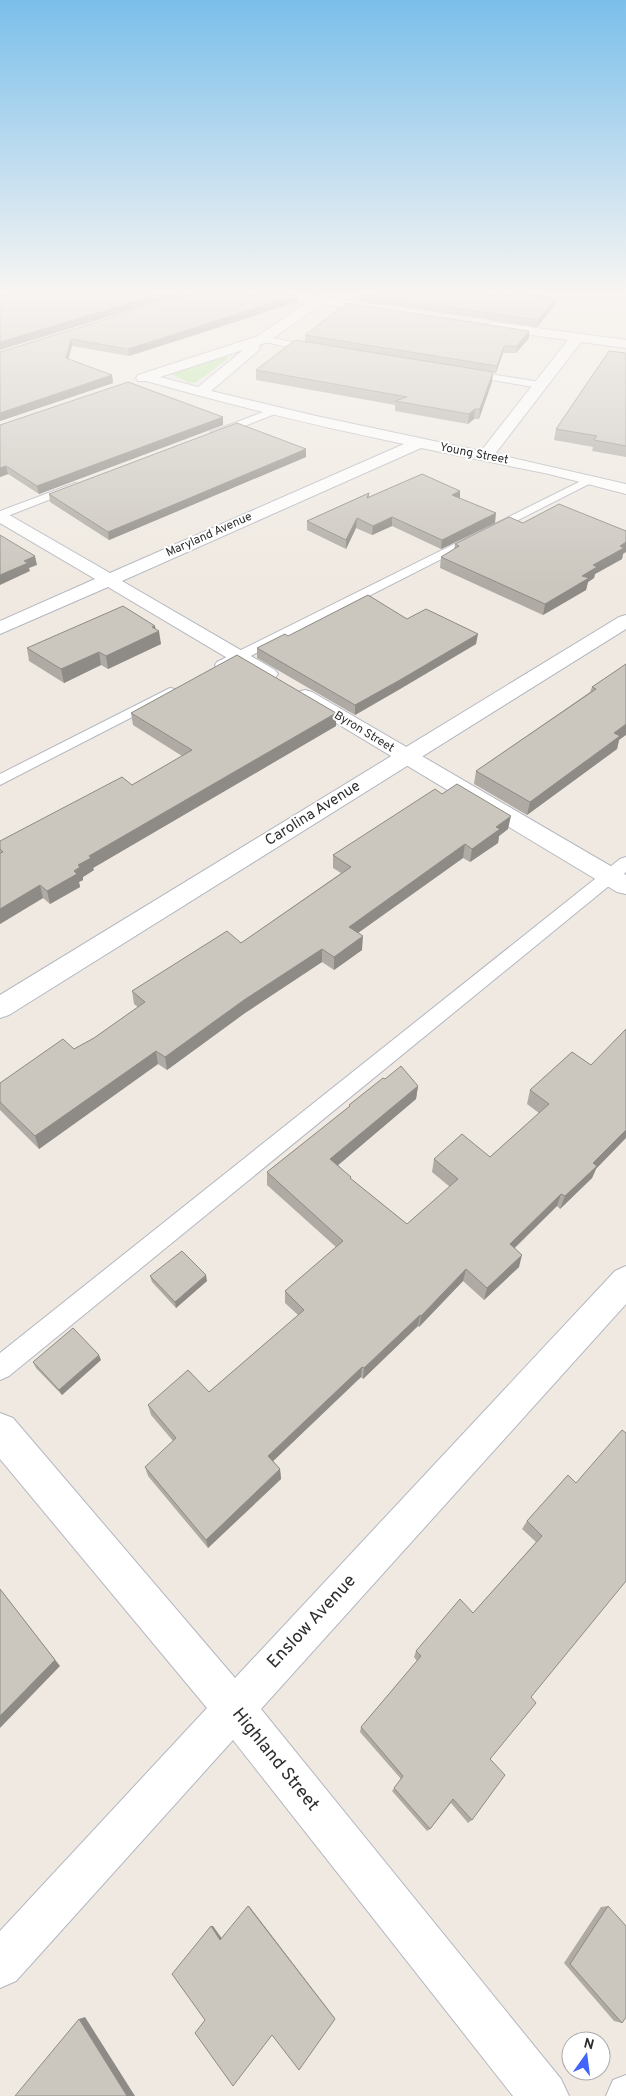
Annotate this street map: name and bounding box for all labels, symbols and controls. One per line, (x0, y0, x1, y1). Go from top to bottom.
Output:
street label: Young Street (438, 440, 510, 468)
street label: Maryland Avenue (163, 509, 255, 561)
street label: Byron Street (331, 708, 397, 756)
street label: Carolina Avenue (262, 777, 364, 851)
street label: Enslow Avenue (263, 1570, 361, 1674)
street label: Highland Street (226, 1704, 324, 1816)
north arrow (561, 2031, 611, 2081)
text: N (582, 2035, 596, 2054)

